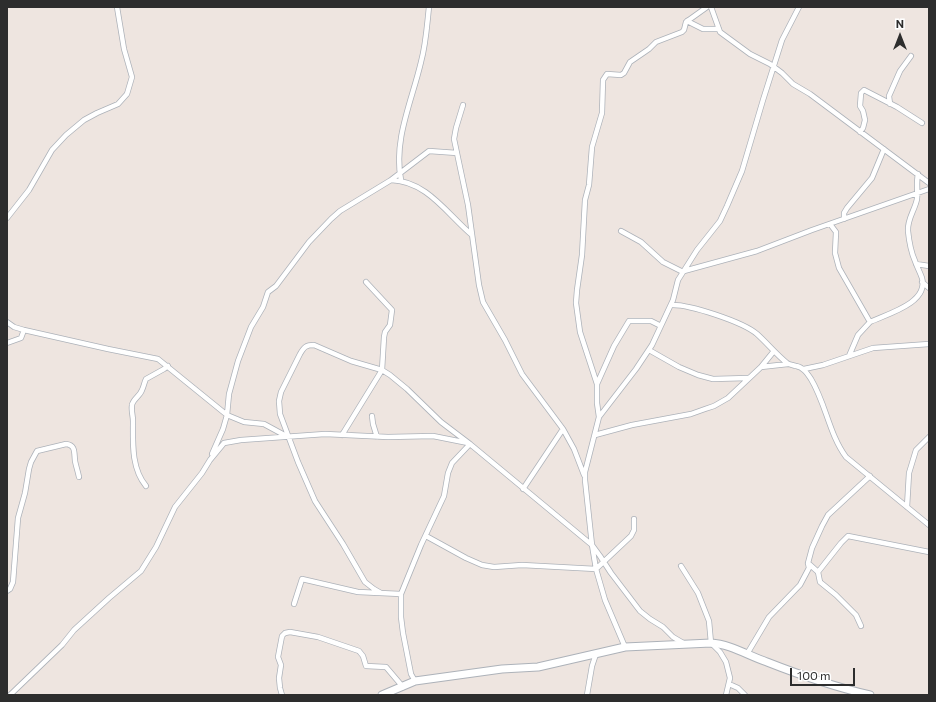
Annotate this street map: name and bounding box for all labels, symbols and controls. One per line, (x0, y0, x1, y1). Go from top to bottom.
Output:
north arrow (880, 16, 920, 56)
text: N (896, 17, 904, 30)
scale bar (792, 660, 857, 686)
text: 100 m (797, 668, 831, 682)

